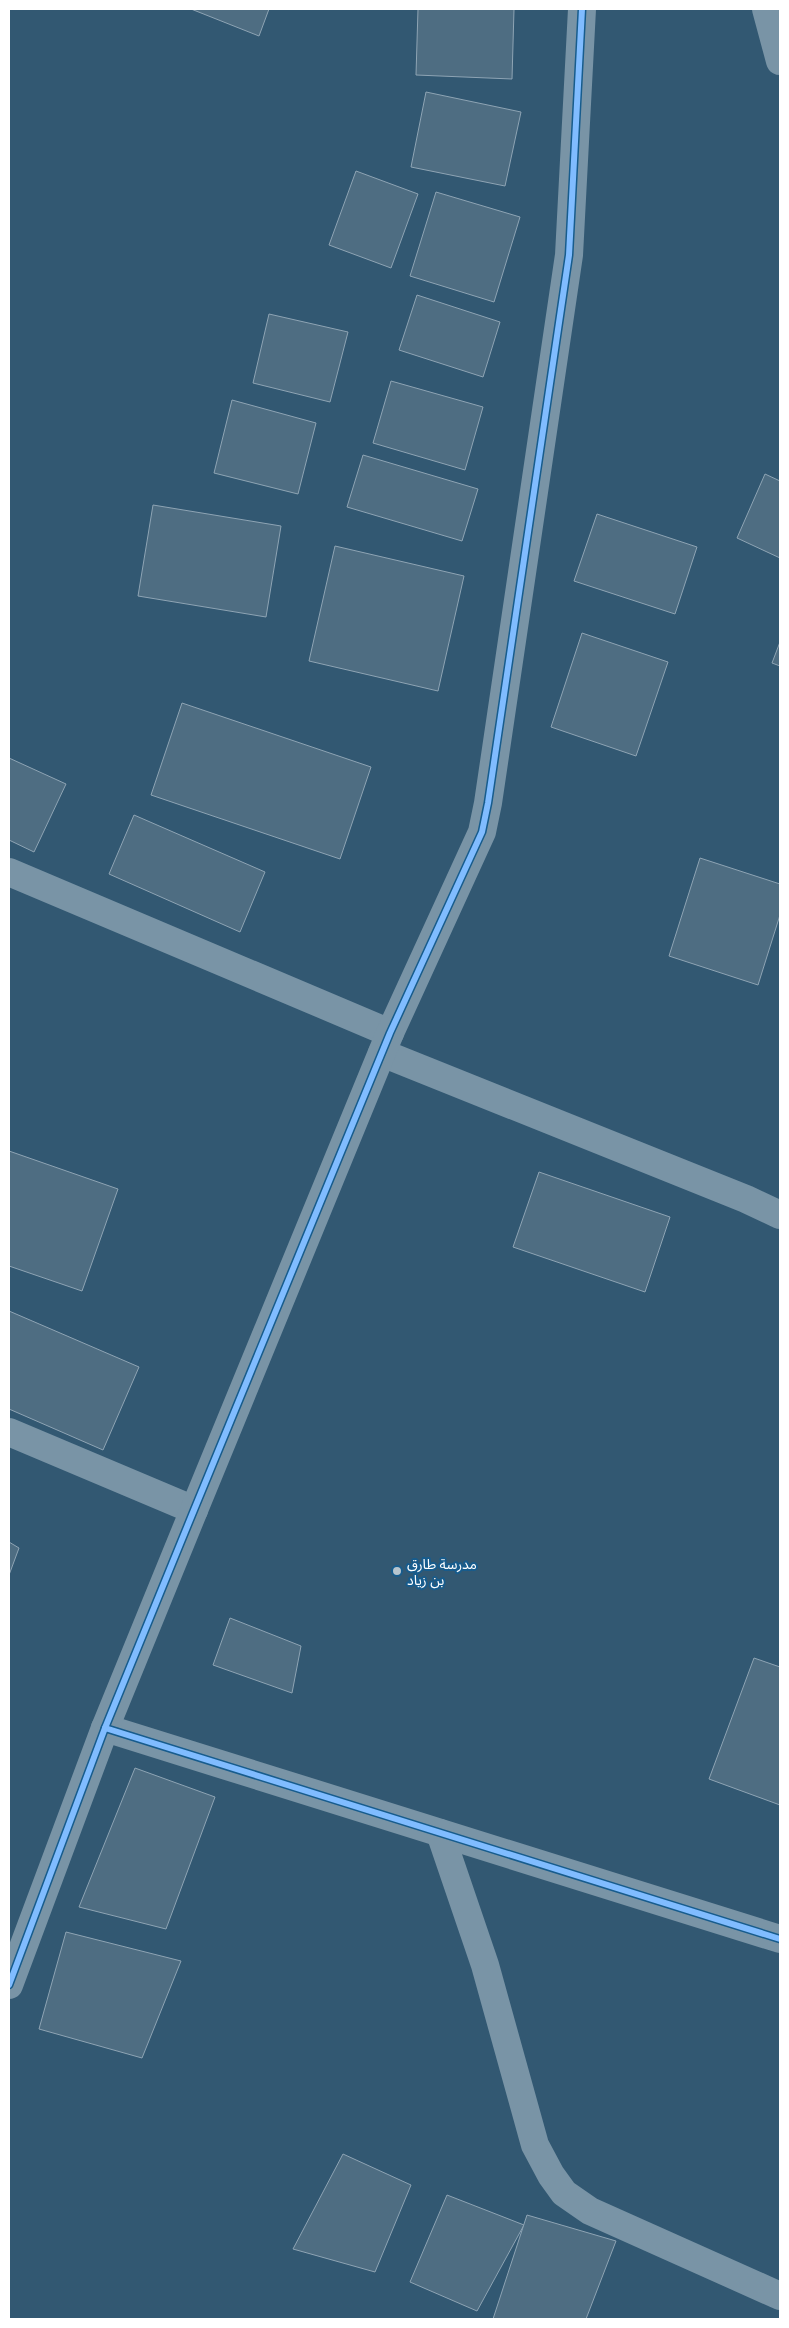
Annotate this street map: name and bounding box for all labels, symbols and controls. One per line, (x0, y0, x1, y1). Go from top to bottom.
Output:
place label: مدرسة طارق بن زياد (407, 1555, 477, 1589)
marker: مدرسة طارق بن زياد (391, 1565, 403, 1577)

